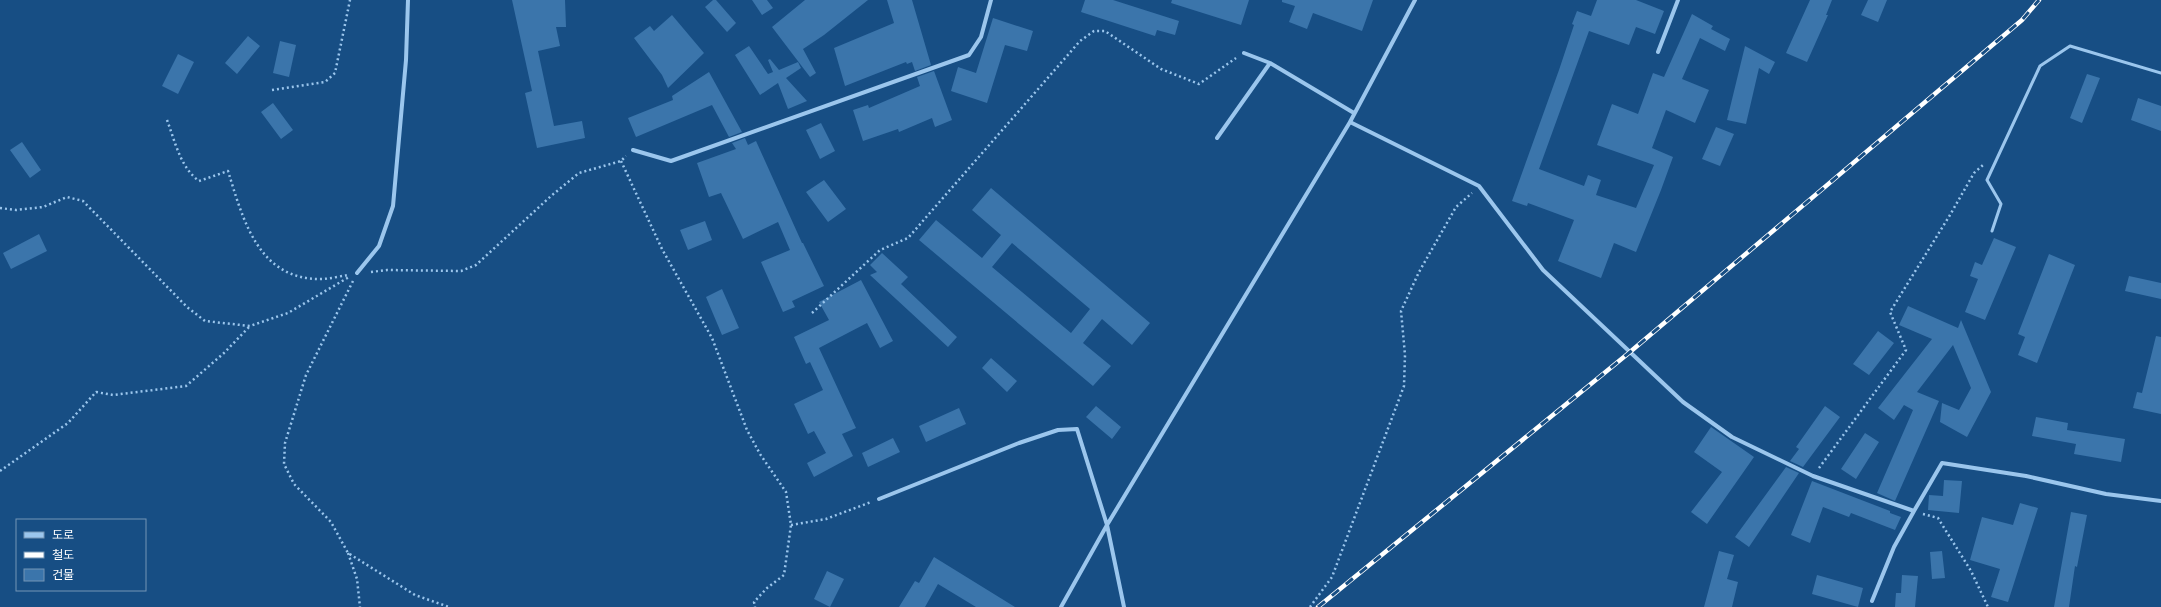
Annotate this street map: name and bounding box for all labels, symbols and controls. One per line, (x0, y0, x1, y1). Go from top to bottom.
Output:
legend (16, 519, 146, 591)
text: 도로 (52, 528, 74, 542)
text: 철도 (52, 548, 74, 562)
text: 건물 (52, 568, 74, 582)

